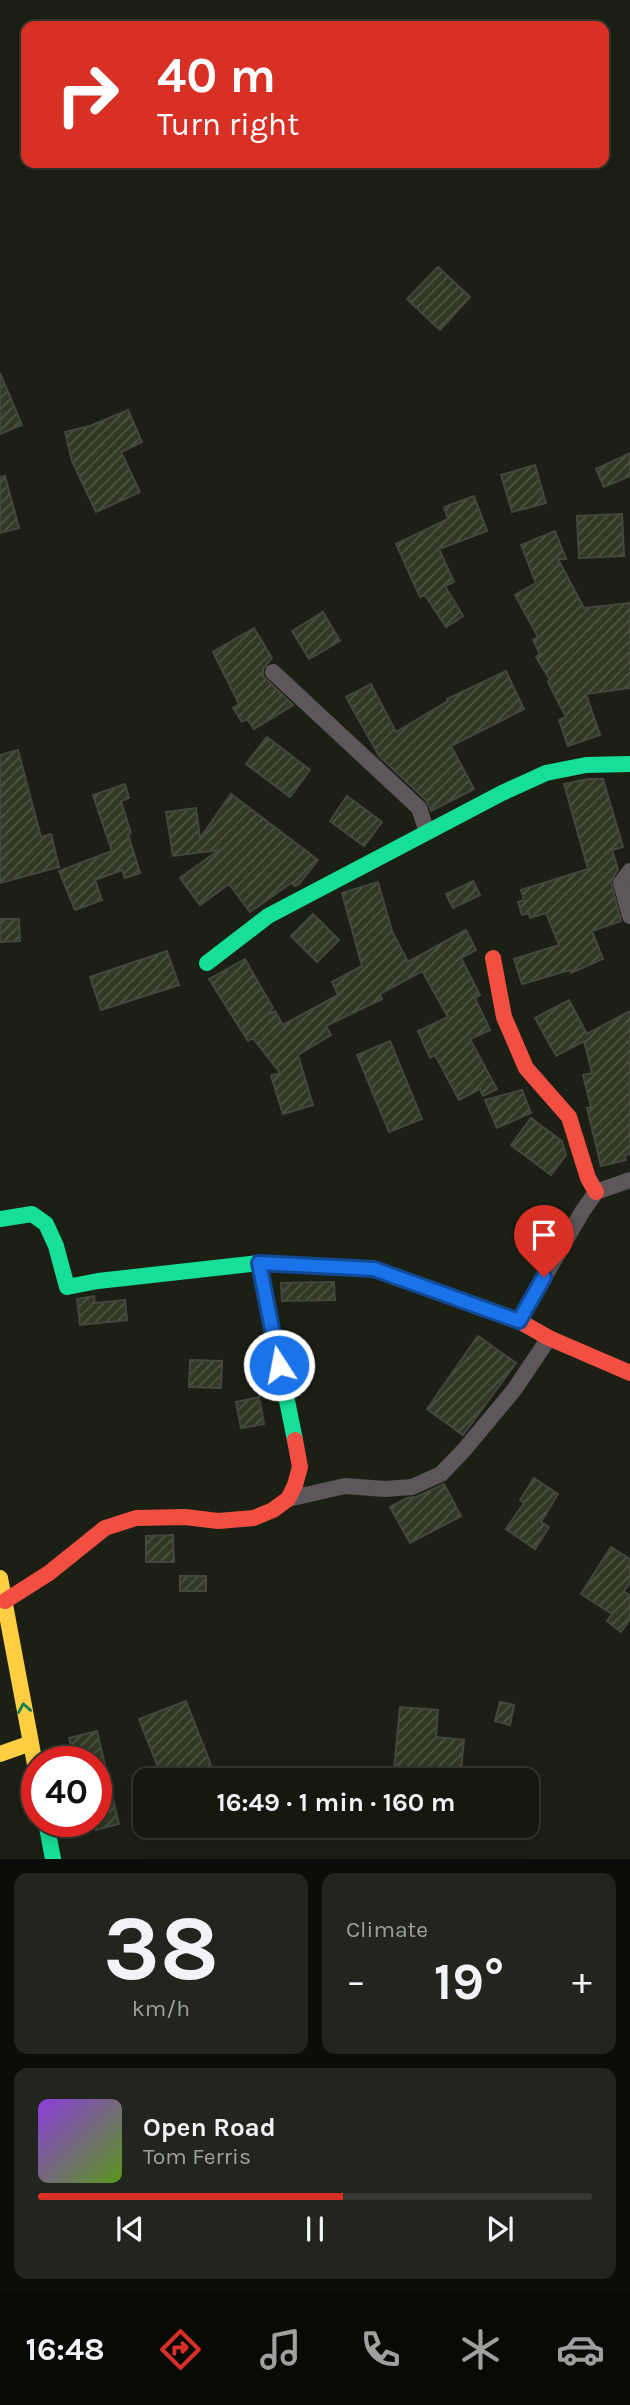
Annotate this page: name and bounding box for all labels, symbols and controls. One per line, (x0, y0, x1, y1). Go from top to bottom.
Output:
text: 40 m (157, 47, 276, 104)
icon: right (42, 49, 133, 140)
text: Turn right (157, 106, 299, 143)
pin (514, 1205, 574, 1277)
icon: arrive (525, 1216, 563, 1254)
position arrow (242, 1328, 316, 1402)
one-way arrow (17, 1702, 32, 1714)
speed limit sign: 40 (21, 1746, 112, 1837)
text: 16:49 · 1 min · 160 m (217, 1787, 455, 1818)
text: 38 (103, 1896, 219, 2002)
text: Climate (346, 1916, 428, 1943)
text: 19° (434, 1951, 504, 2012)
text: − (346, 1959, 366, 2004)
text: + (572, 1959, 592, 2004)
text: km/h (132, 1995, 190, 2022)
text: Open Road (143, 2112, 276, 2143)
text: Tom Ferris (143, 2143, 251, 2170)
icon: previous (111, 2210, 149, 2248)
icon: pause (296, 2210, 334, 2248)
icon: next (481, 2210, 519, 2248)
icon: directions (156, 2325, 205, 2374)
icon: music (256, 2325, 305, 2374)
icon: phone (356, 2325, 405, 2374)
icon: climate (456, 2325, 505, 2374)
icon: car (556, 2325, 605, 2374)
text: 16:48 (25, 2331, 105, 2368)

